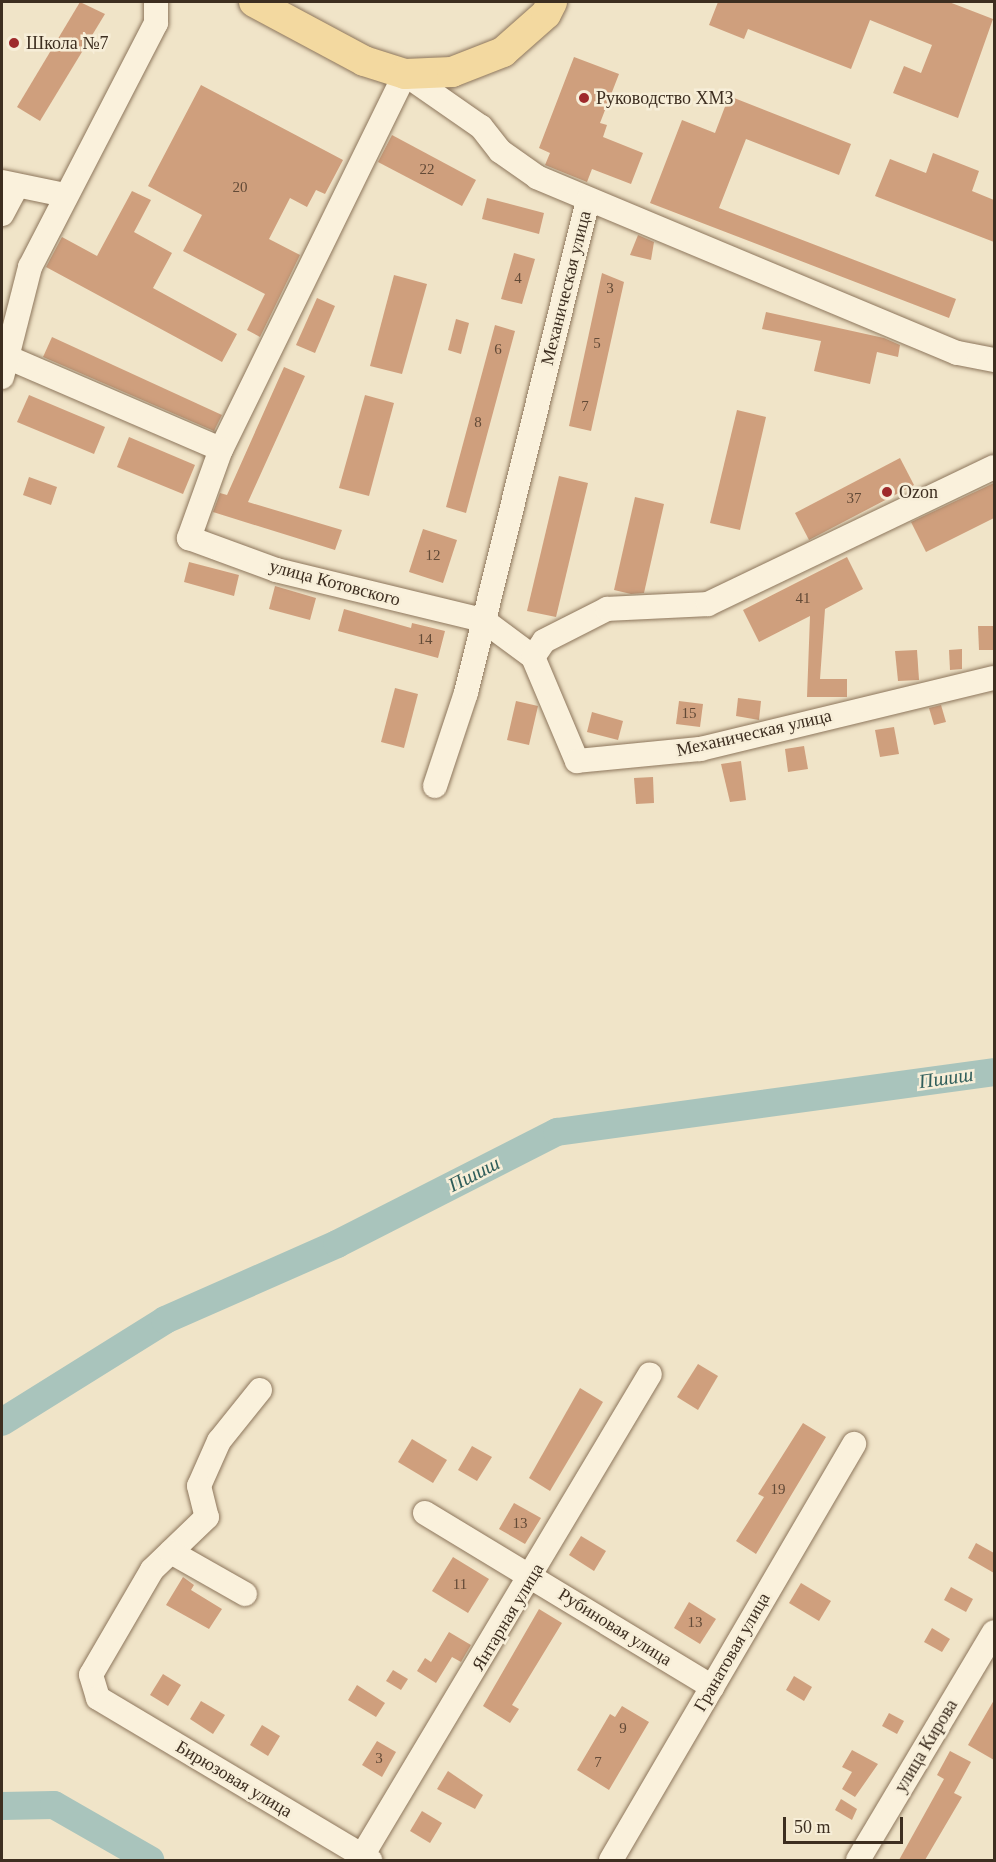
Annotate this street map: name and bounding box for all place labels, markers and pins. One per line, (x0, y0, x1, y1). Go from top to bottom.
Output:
place label: Школа №7 (26, 32, 108, 54)
marker: Школа №7 (7, 36, 21, 50)
place label: Руководство ХМЗ (596, 87, 734, 109)
marker: Руководство ХМЗ (577, 91, 591, 105)
place label: Ozon (899, 481, 938, 503)
marker: Ozon (880, 485, 894, 499)

